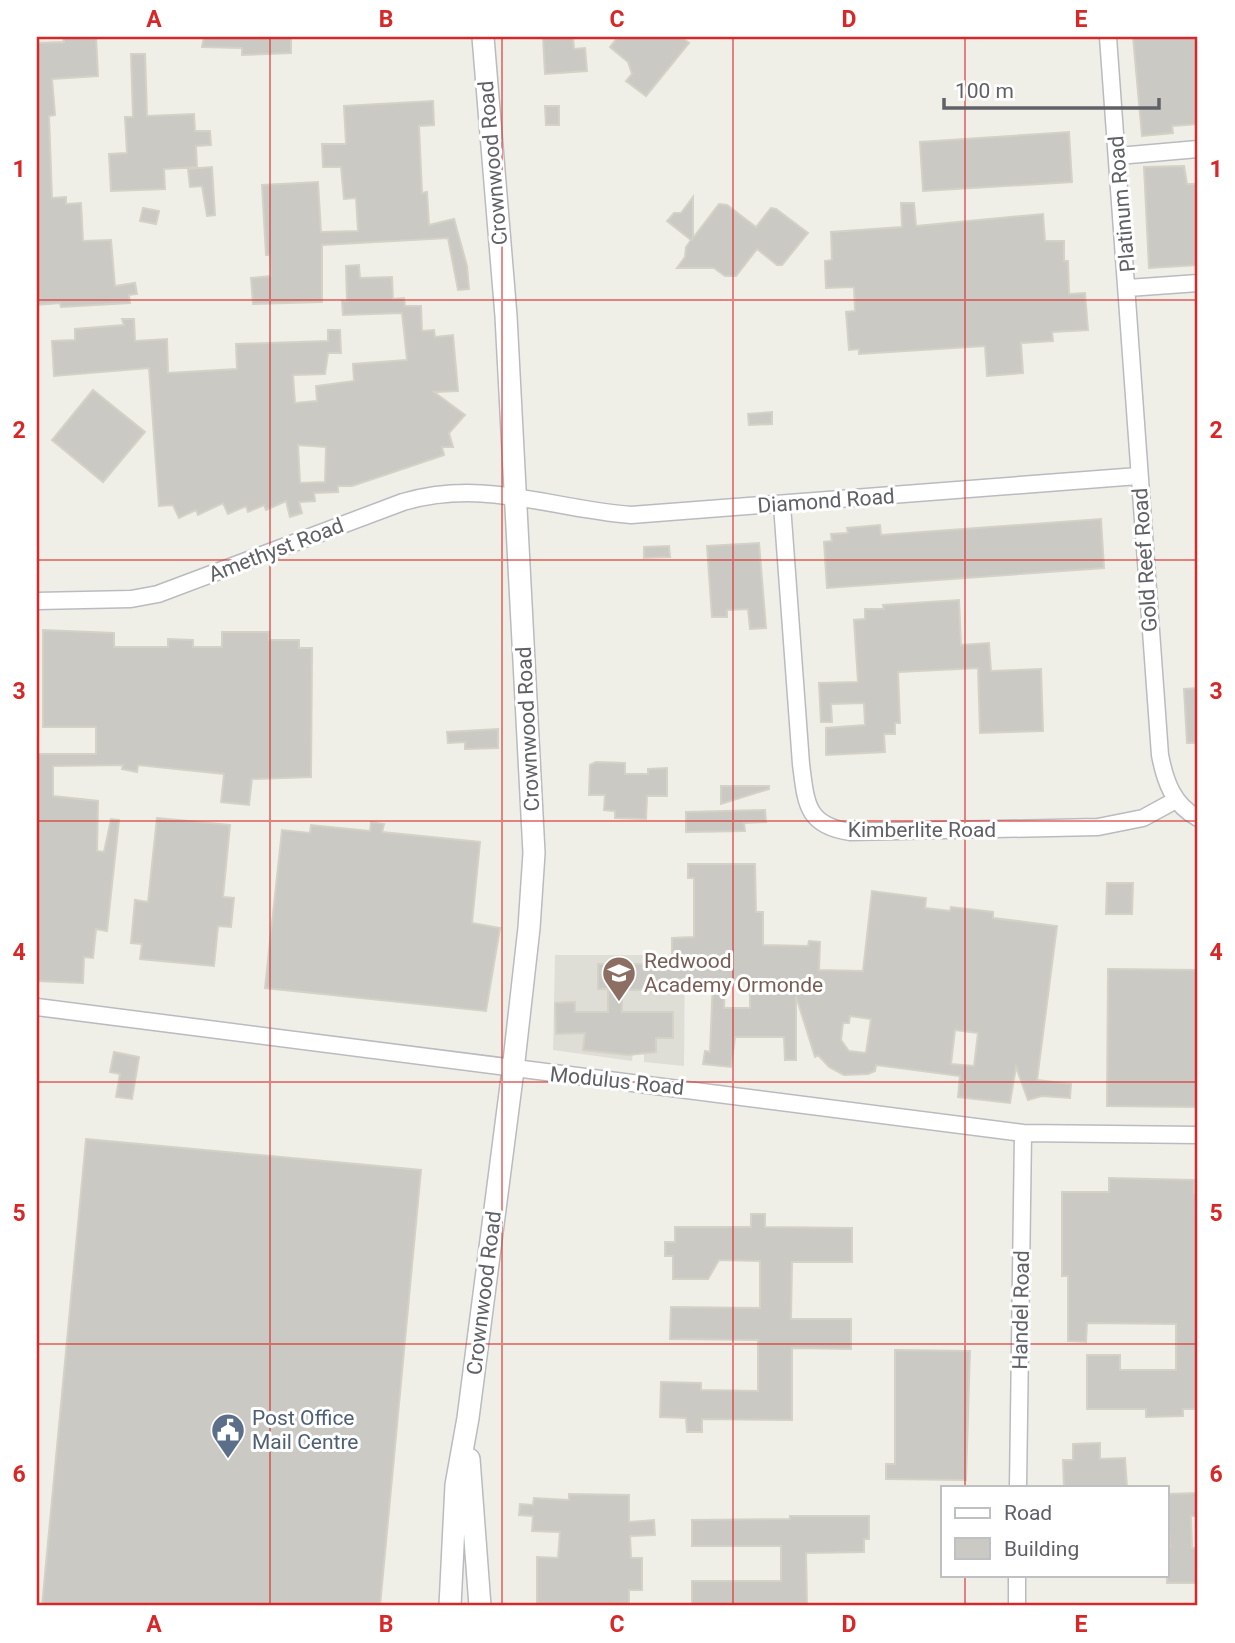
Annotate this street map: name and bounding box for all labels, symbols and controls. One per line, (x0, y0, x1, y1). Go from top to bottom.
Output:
text: A (146, 6, 162, 33)
text: B (379, 6, 393, 33)
text: C (609, 6, 625, 33)
text: D (842, 6, 856, 33)
text: E (1075, 6, 1088, 33)
scale bar (944, 66, 1160, 110)
text: 100 m (955, 79, 1014, 103)
street label: Crownwood Road (474, 80, 512, 246)
street label: Platinum Road (1104, 135, 1140, 273)
text: 1 (12, 156, 26, 183)
text: 1 (1209, 156, 1223, 183)
text: 2 (12, 417, 26, 444)
text: 2 (1209, 417, 1223, 444)
street label: Diamond Road (757, 484, 895, 518)
street label: Gold Reef Road (1128, 487, 1162, 633)
street label: Amethyst Road (205, 513, 347, 587)
street label: Crownwood Road (512, 646, 544, 812)
text: 3 (12, 678, 26, 705)
text: 3 (1209, 678, 1223, 705)
street label: Kimberlite Road (848, 818, 996, 842)
text: 4 (12, 939, 26, 966)
text: 4 (1209, 939, 1223, 966)
place label: Redwood Academy Ormonde (644, 949, 823, 997)
school or university icon: Redwood Academy Ormonde (600, 954, 638, 1003)
street label: Modulus Road (549, 1062, 685, 1100)
text: 5 (12, 1200, 26, 1227)
text: 5 (1209, 1200, 1223, 1227)
street label: Crownwood Road (462, 1210, 506, 1376)
street label: Handel Road (1008, 1250, 1034, 1370)
place label: Post Office Mail Centre (252, 1406, 359, 1454)
public building icon: Post Office Mail Centre (209, 1411, 247, 1460)
text: 6 (12, 1461, 26, 1488)
text: 6 (1209, 1461, 1223, 1488)
legend (941, 1486, 1168, 1576)
text: Road (1004, 1501, 1052, 1525)
text: Building (1004, 1537, 1079, 1561)
text: A (146, 1611, 162, 1638)
text: B (379, 1611, 393, 1638)
text: C (609, 1611, 625, 1638)
text: D (842, 1611, 856, 1638)
text: E (1075, 1611, 1088, 1638)

